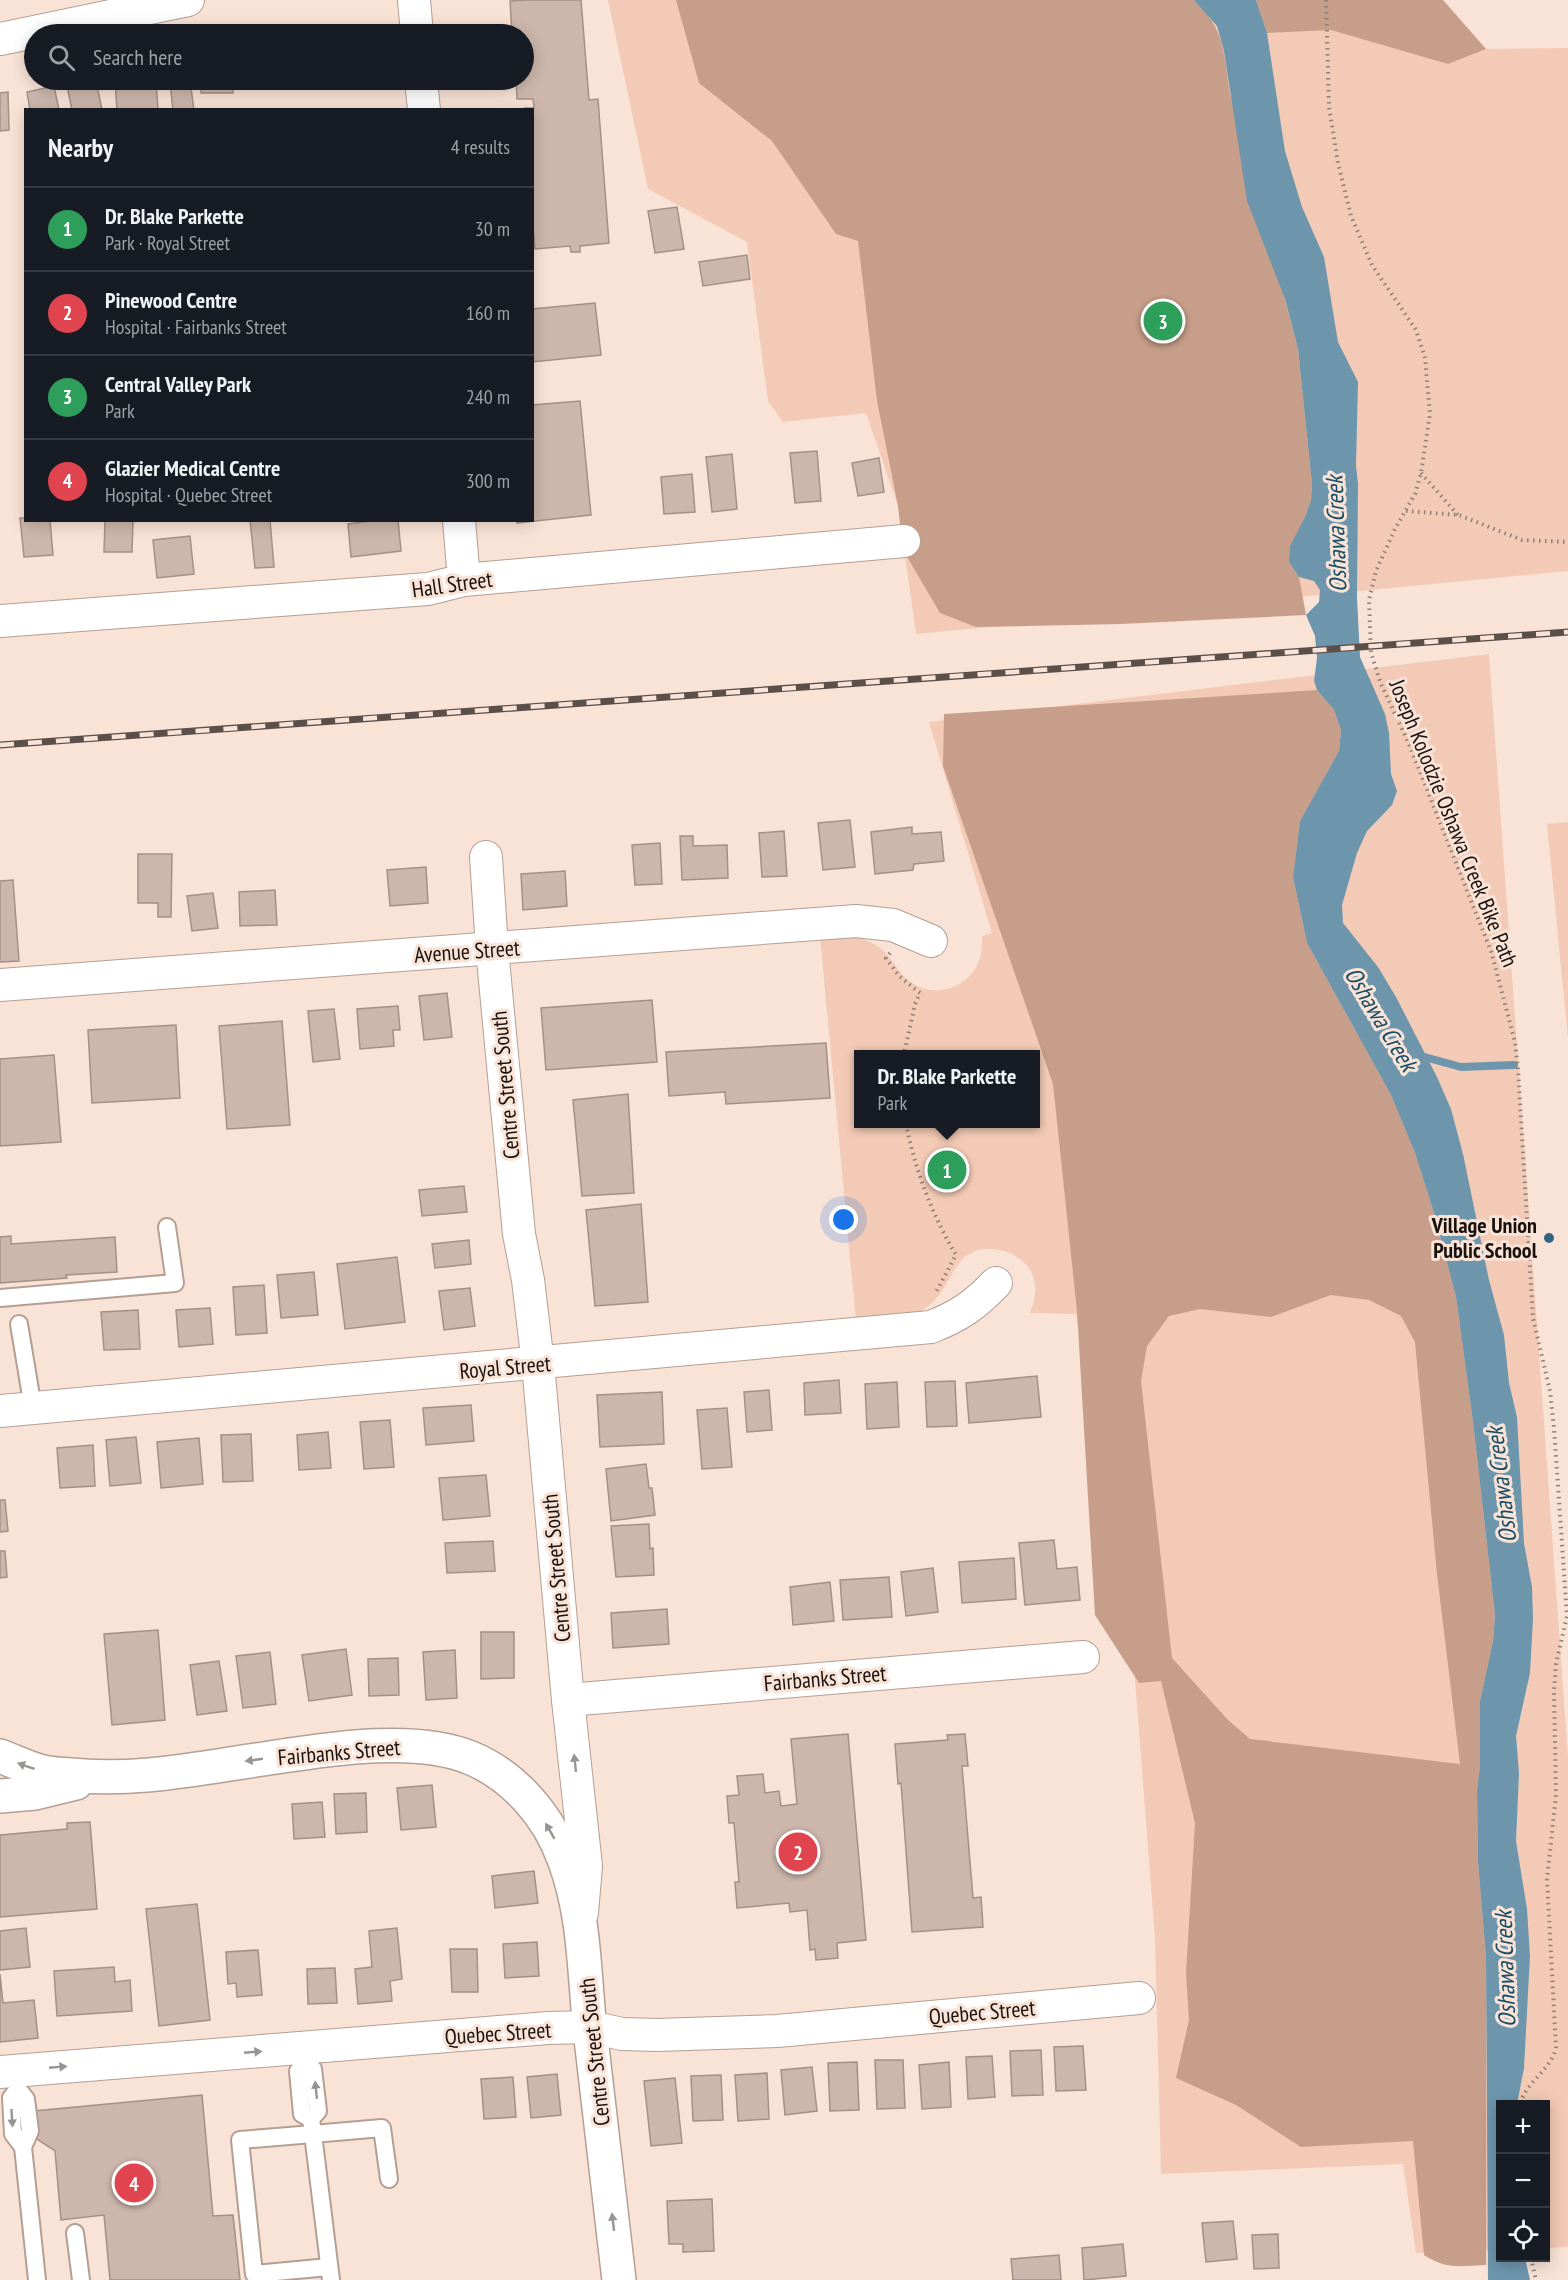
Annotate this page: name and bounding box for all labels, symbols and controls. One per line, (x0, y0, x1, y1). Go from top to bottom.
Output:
search box (24, 24, 534, 90)
icon: search (45, 41, 78, 74)
text: Search here (93, 43, 182, 71)
text: Nearby (48, 131, 113, 164)
text: 4 results (451, 134, 510, 160)
text: Dr. Blake Parkette (105, 202, 244, 230)
text: 1 (63, 216, 72, 242)
text: 30 m (475, 216, 510, 242)
text: Park · Royal Street (105, 230, 230, 256)
text: Pinewood Centre (105, 286, 237, 314)
pin: 3 (1144, 298, 1182, 344)
text: 2 (63, 300, 72, 326)
text: 160 m (466, 300, 510, 326)
text: Hospital · Fairbanks Street (105, 314, 287, 340)
text: Central Valley Park (105, 370, 251, 398)
text: 3 (63, 384, 72, 410)
text: 240 m (466, 384, 510, 410)
text: Park (105, 398, 135, 424)
text: Glazier Medical Centre (105, 454, 280, 482)
text: 4 (63, 468, 72, 494)
text: 300 m (466, 468, 510, 494)
water label: Oshawa Creek (1318, 473, 1354, 593)
text: Hospital · Quebec Street (105, 482, 272, 508)
street label: Hall Street (410, 564, 494, 604)
street label: Joseph Kolodzie Oshawa Creek Bike Path (1383, 674, 1525, 971)
street label: Avenue Street (413, 933, 521, 969)
water label: Oshawa Creek (1338, 961, 1426, 1079)
street label: Centre Street South (485, 1010, 525, 1160)
popup (854, 1050, 1040, 1128)
text: Dr. Blake Parkette (878, 1062, 1016, 1090)
text: Park (878, 1090, 907, 1116)
pin: 1 (928, 1148, 966, 1192)
your location (829, 1205, 858, 1234)
place label: Village Union Public School (1431, 1211, 1538, 1264)
marker: Village Union Public School (1542, 1231, 1556, 1245)
street label: Royal Street (458, 1349, 552, 1385)
water label: Oshawa Creek (1478, 1423, 1523, 1545)
street label: Centre Street South (536, 1493, 576, 1643)
street label: Fairbanks Street (763, 1659, 887, 1697)
street label: Fairbanks Street (277, 1733, 401, 1771)
one-way arrow (570, 1753, 580, 1772)
one-way arrow (244, 1756, 263, 1765)
one-way arrow (17, 1761, 35, 1771)
one-way arrow (545, 1822, 555, 1839)
pin: 2 (778, 1830, 818, 1874)
water label: Oshawa Creek (1487, 1908, 1523, 2028)
street label: Centre Street South (572, 1977, 616, 2127)
street label: Quebec Street (928, 1993, 1036, 2031)
street label: Quebec Street (444, 2015, 552, 2051)
one-way arrow (243, 2047, 262, 2057)
one-way arrow (49, 2062, 68, 2072)
one-way arrow (311, 2080, 320, 2099)
map controls (1496, 2100, 1550, 2262)
button: + (1496, 2100, 1550, 2154)
one-way arrow (7, 2109, 17, 2128)
button: − (1496, 2154, 1550, 2208)
pin: 4 (114, 2160, 154, 2206)
button: locate (1496, 2208, 1550, 2262)
one-way arrow (608, 2212, 618, 2231)

